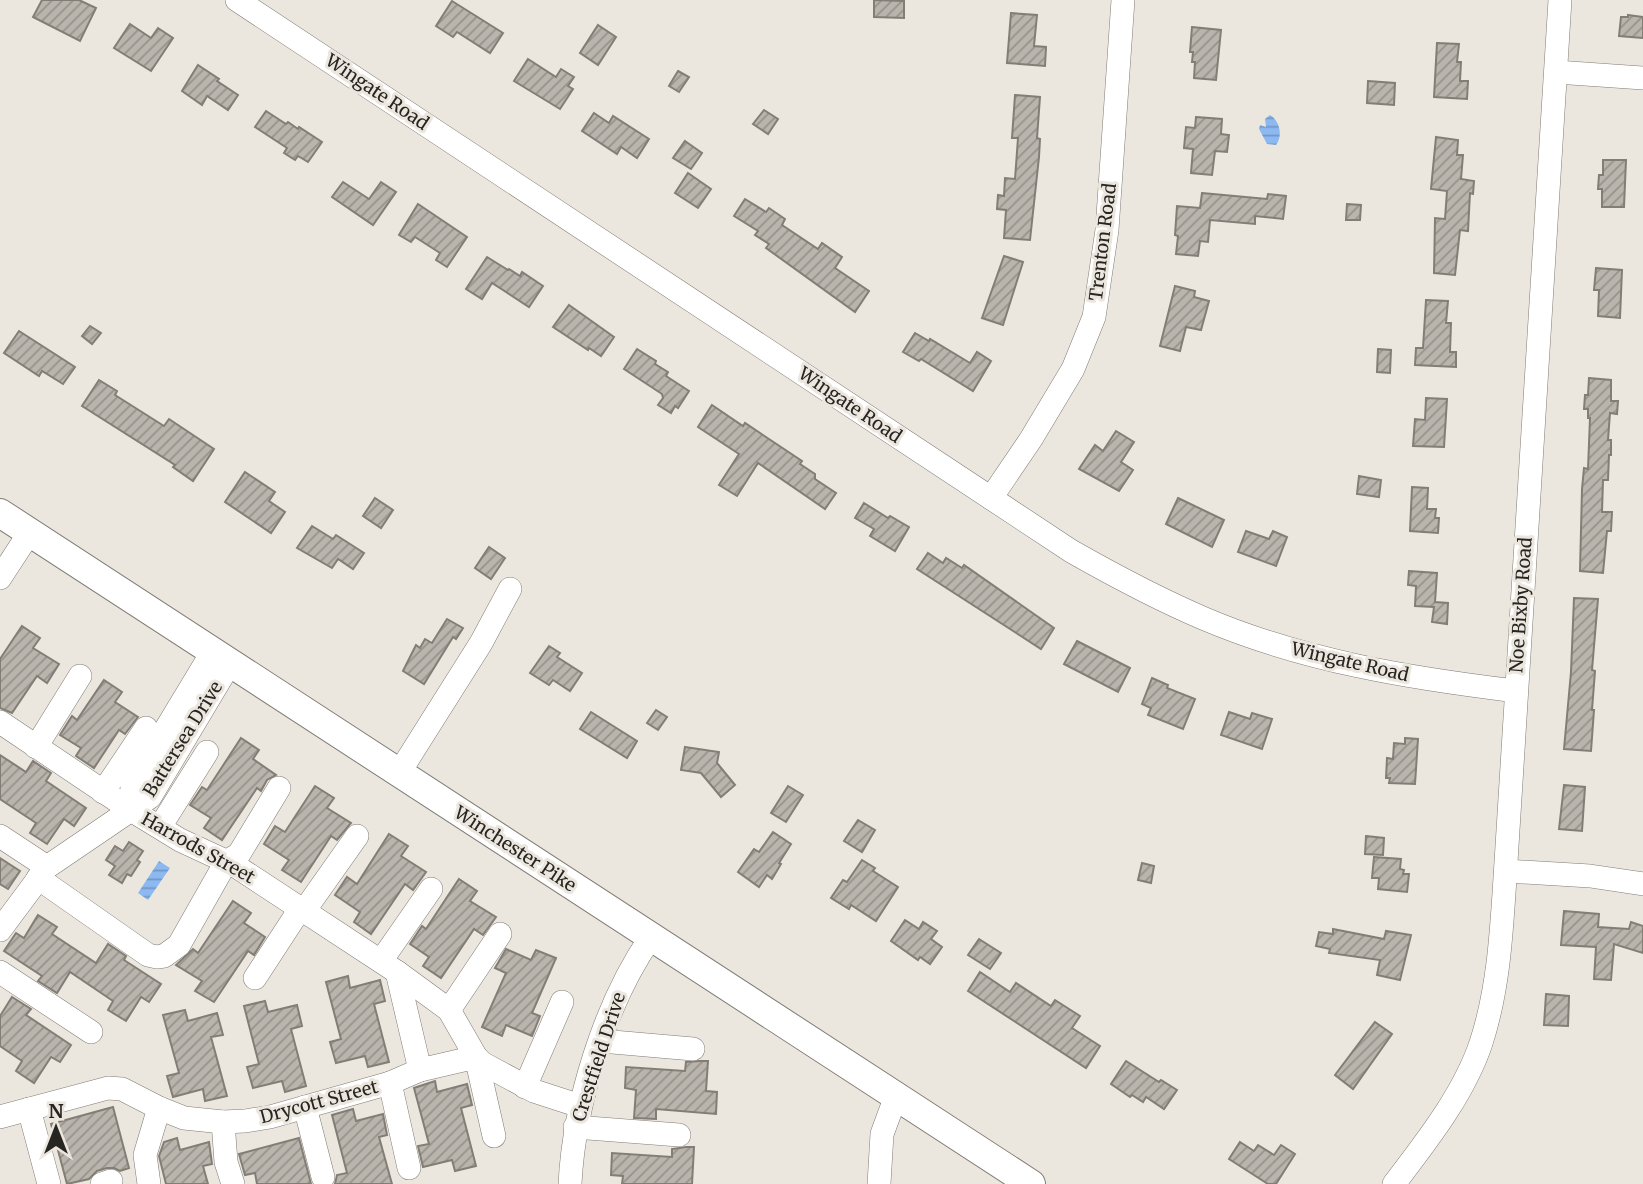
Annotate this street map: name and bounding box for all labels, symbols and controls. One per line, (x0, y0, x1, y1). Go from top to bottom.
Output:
street label: Wingate Road (320, 48, 434, 135)
street label: Trenton Road (1084, 182, 1121, 302)
street label: Wingate Road (793, 361, 907, 448)
street label: Noe Bixby Road (1504, 536, 1537, 674)
street label: Wingate Road (1288, 637, 1411, 686)
street label: Battersea Drive (138, 677, 227, 801)
street label: Winchester Pike (449, 800, 581, 897)
street label: Harrods Street (137, 807, 259, 888)
street label: Crestfield Drive (567, 989, 630, 1124)
street label: Drycott Street (257, 1075, 381, 1128)
north arrow (21, 1093, 91, 1163)
text: N (48, 1099, 64, 1123)

